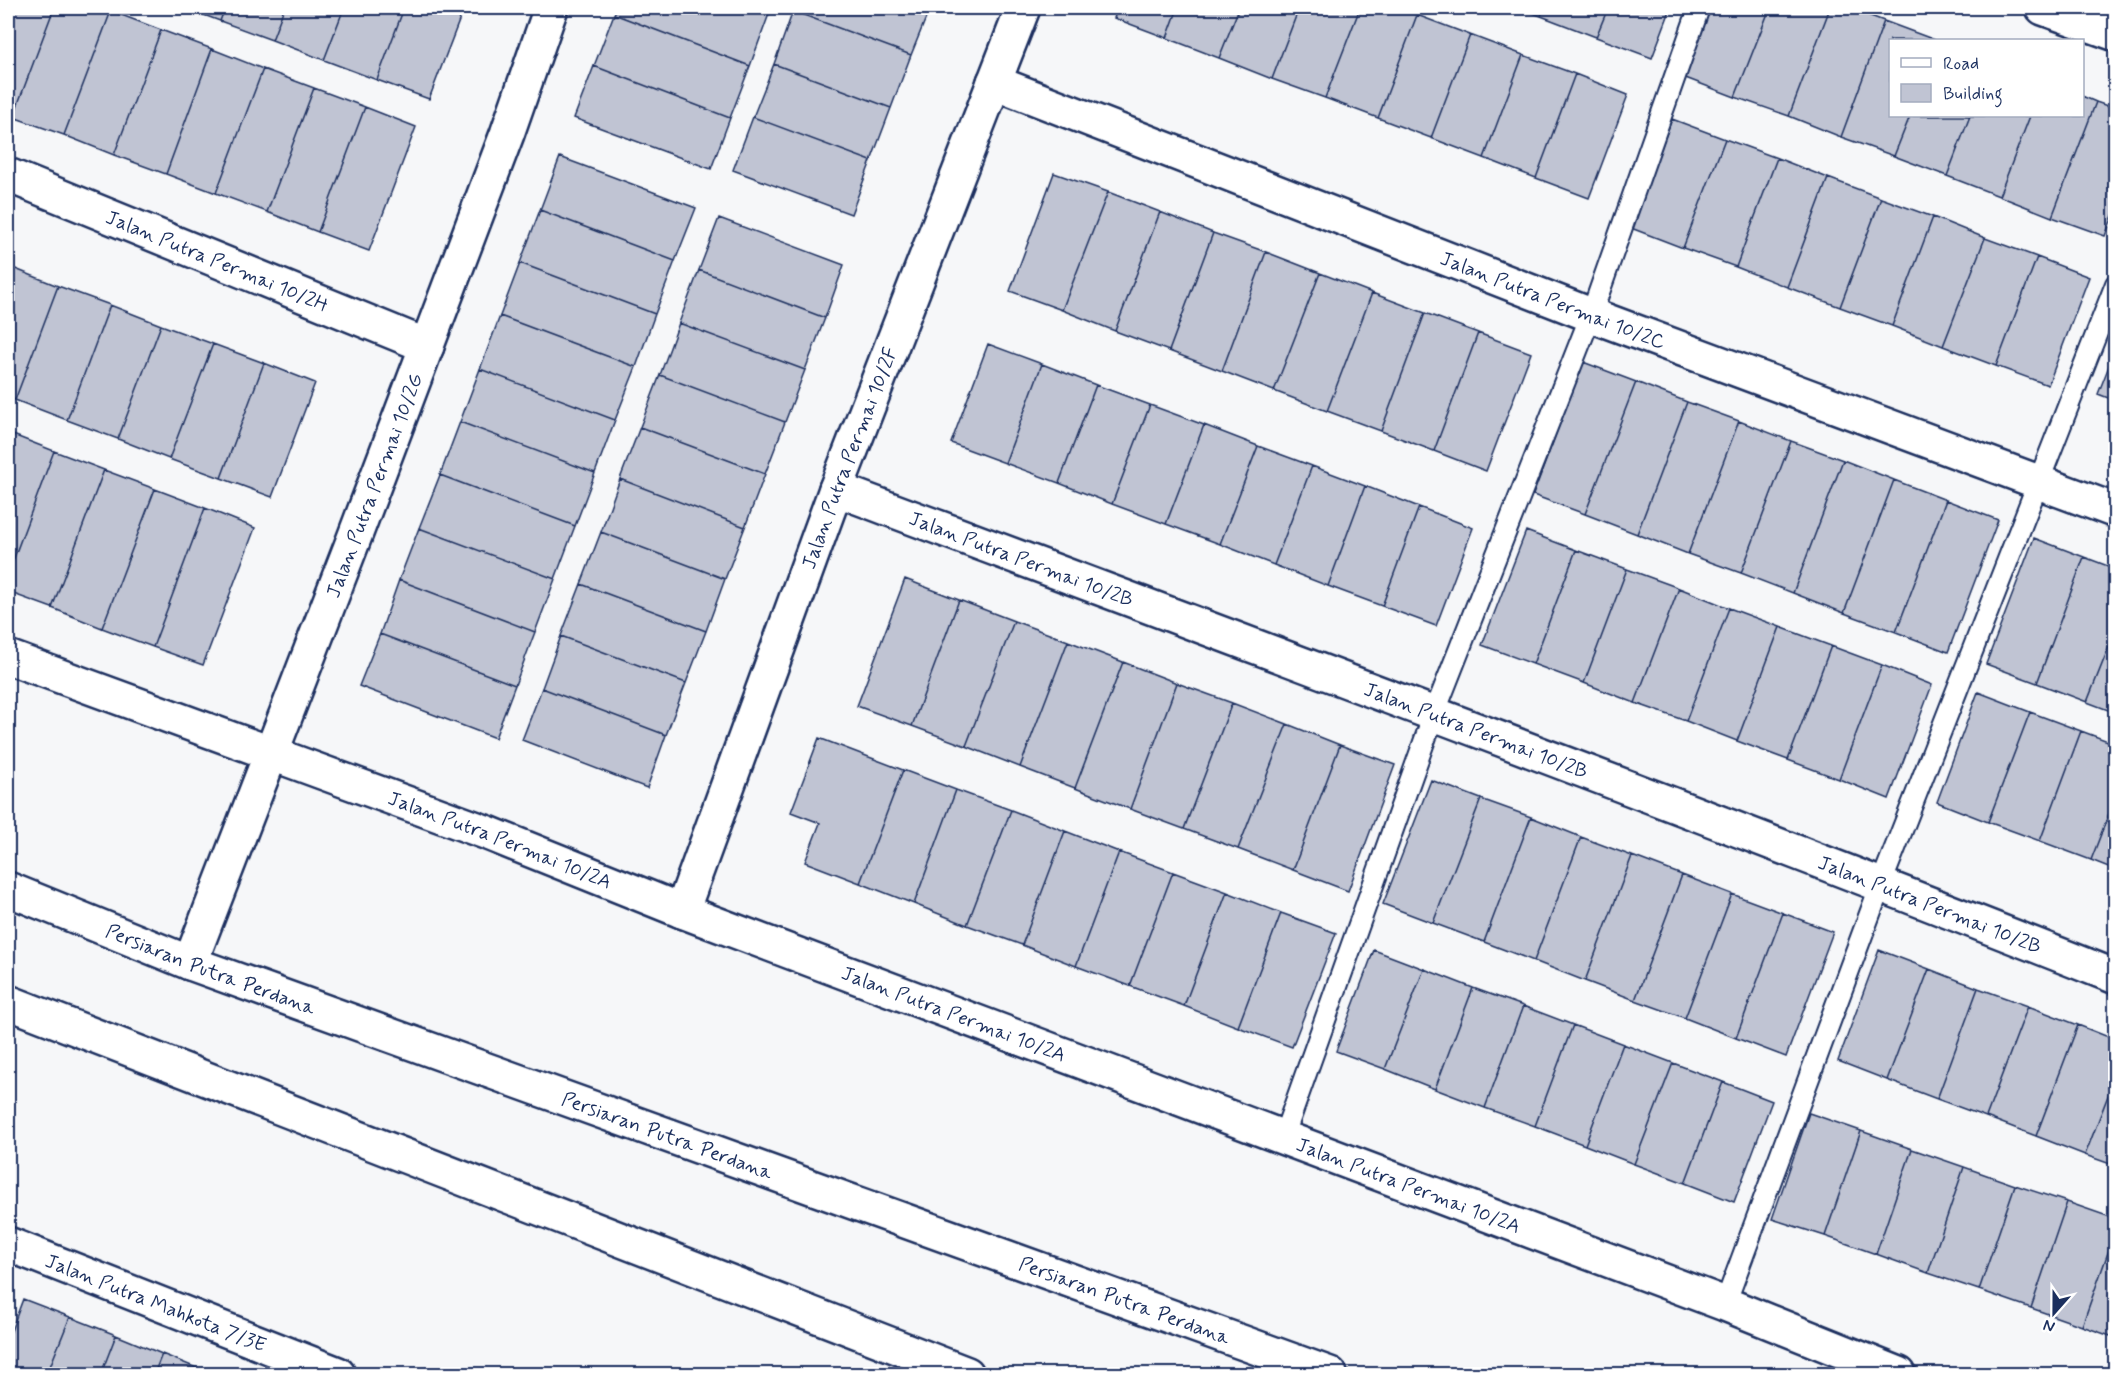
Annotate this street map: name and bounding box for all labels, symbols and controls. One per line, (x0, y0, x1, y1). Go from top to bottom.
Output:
legend (1889, 39, 2084, 117)
text: Road (1943, 52, 1979, 76)
text: Building (1943, 82, 2003, 108)
street label: Jalan Putra Permai 10/2H (101, 204, 332, 319)
street label: Jalan Putra Permai 10/2C (1436, 246, 1669, 357)
street label: Jalan Putra Permai 10/2F (796, 343, 905, 573)
street label: Jalan Putra Permai 10/2G (320, 370, 430, 602)
street label: Jalan Putra Permai 10/2B (905, 506, 1137, 614)
street label: Jalan Putra Permai 10/2B (1360, 677, 1591, 786)
street label: Jalan Putra Permai 10/2A (384, 786, 616, 896)
street label: Jalan Putra Permai 10/2B (1814, 850, 2045, 961)
street label: Persiaran Putra Perdana (101, 918, 320, 1022)
street label: Jalan Putra Permai 10/2A (837, 960, 1070, 1069)
street label: Persiaran Putra Perdana (558, 1086, 777, 1187)
street label: Jalan Putra Permai 10/2A (1292, 1132, 1524, 1241)
street label: Jalan Putra Mahkota 7/3E (41, 1248, 270, 1359)
street label: Persiaran Putra Perdana (1015, 1251, 1234, 1352)
north arrow (2024, 1283, 2084, 1343)
text: N (2040, 1314, 2058, 1337)

